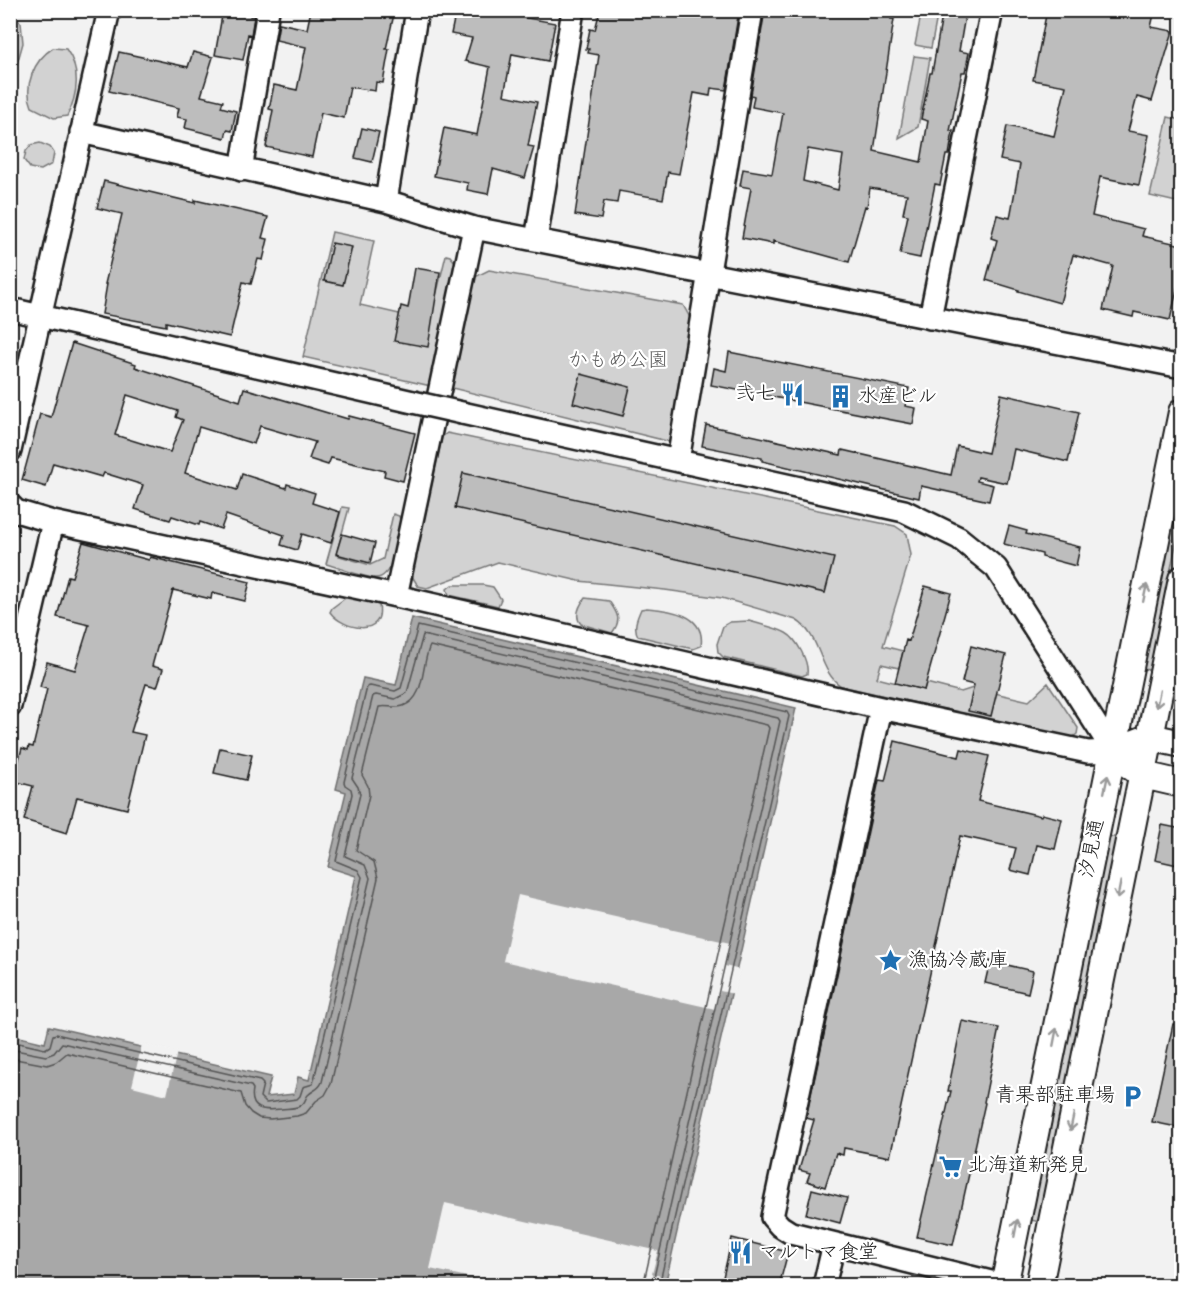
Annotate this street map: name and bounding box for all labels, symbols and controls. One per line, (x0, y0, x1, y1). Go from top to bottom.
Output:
park label: かもめ公園 (568, 347, 668, 376)
place label: 弐七 (735, 380, 775, 409)
restaurant icon: 弐七 (780, 381, 806, 407)
place label: 水産ビル (858, 383, 938, 412)
building icon: 水産ビル (827, 384, 853, 410)
one-way arrow (1140, 584, 1151, 603)
one-way arrow (1152, 688, 1163, 708)
one-way arrow (1101, 775, 1112, 794)
street label: 汐見通 (1073, 817, 1113, 881)
one-way arrow (1113, 879, 1124, 899)
place label: 漁協冷蔵庫 (908, 947, 1008, 976)
place icon: 漁協冷蔵庫 (877, 948, 903, 974)
one-way arrow (1050, 1028, 1061, 1047)
place label: 青果部駐車場 (995, 1082, 1115, 1111)
parking icon: 青果部駐車場 (1120, 1083, 1146, 1109)
one-way arrow (1066, 1112, 1077, 1131)
place label: 北海道新発見 (968, 1152, 1088, 1181)
supermarket icon: 北海道新発見 (937, 1153, 963, 1179)
one-way arrow (1011, 1219, 1022, 1238)
place label: マルトマ食堂 (759, 1239, 879, 1268)
restaurant icon: マルトマ食堂 (728, 1240, 754, 1266)

